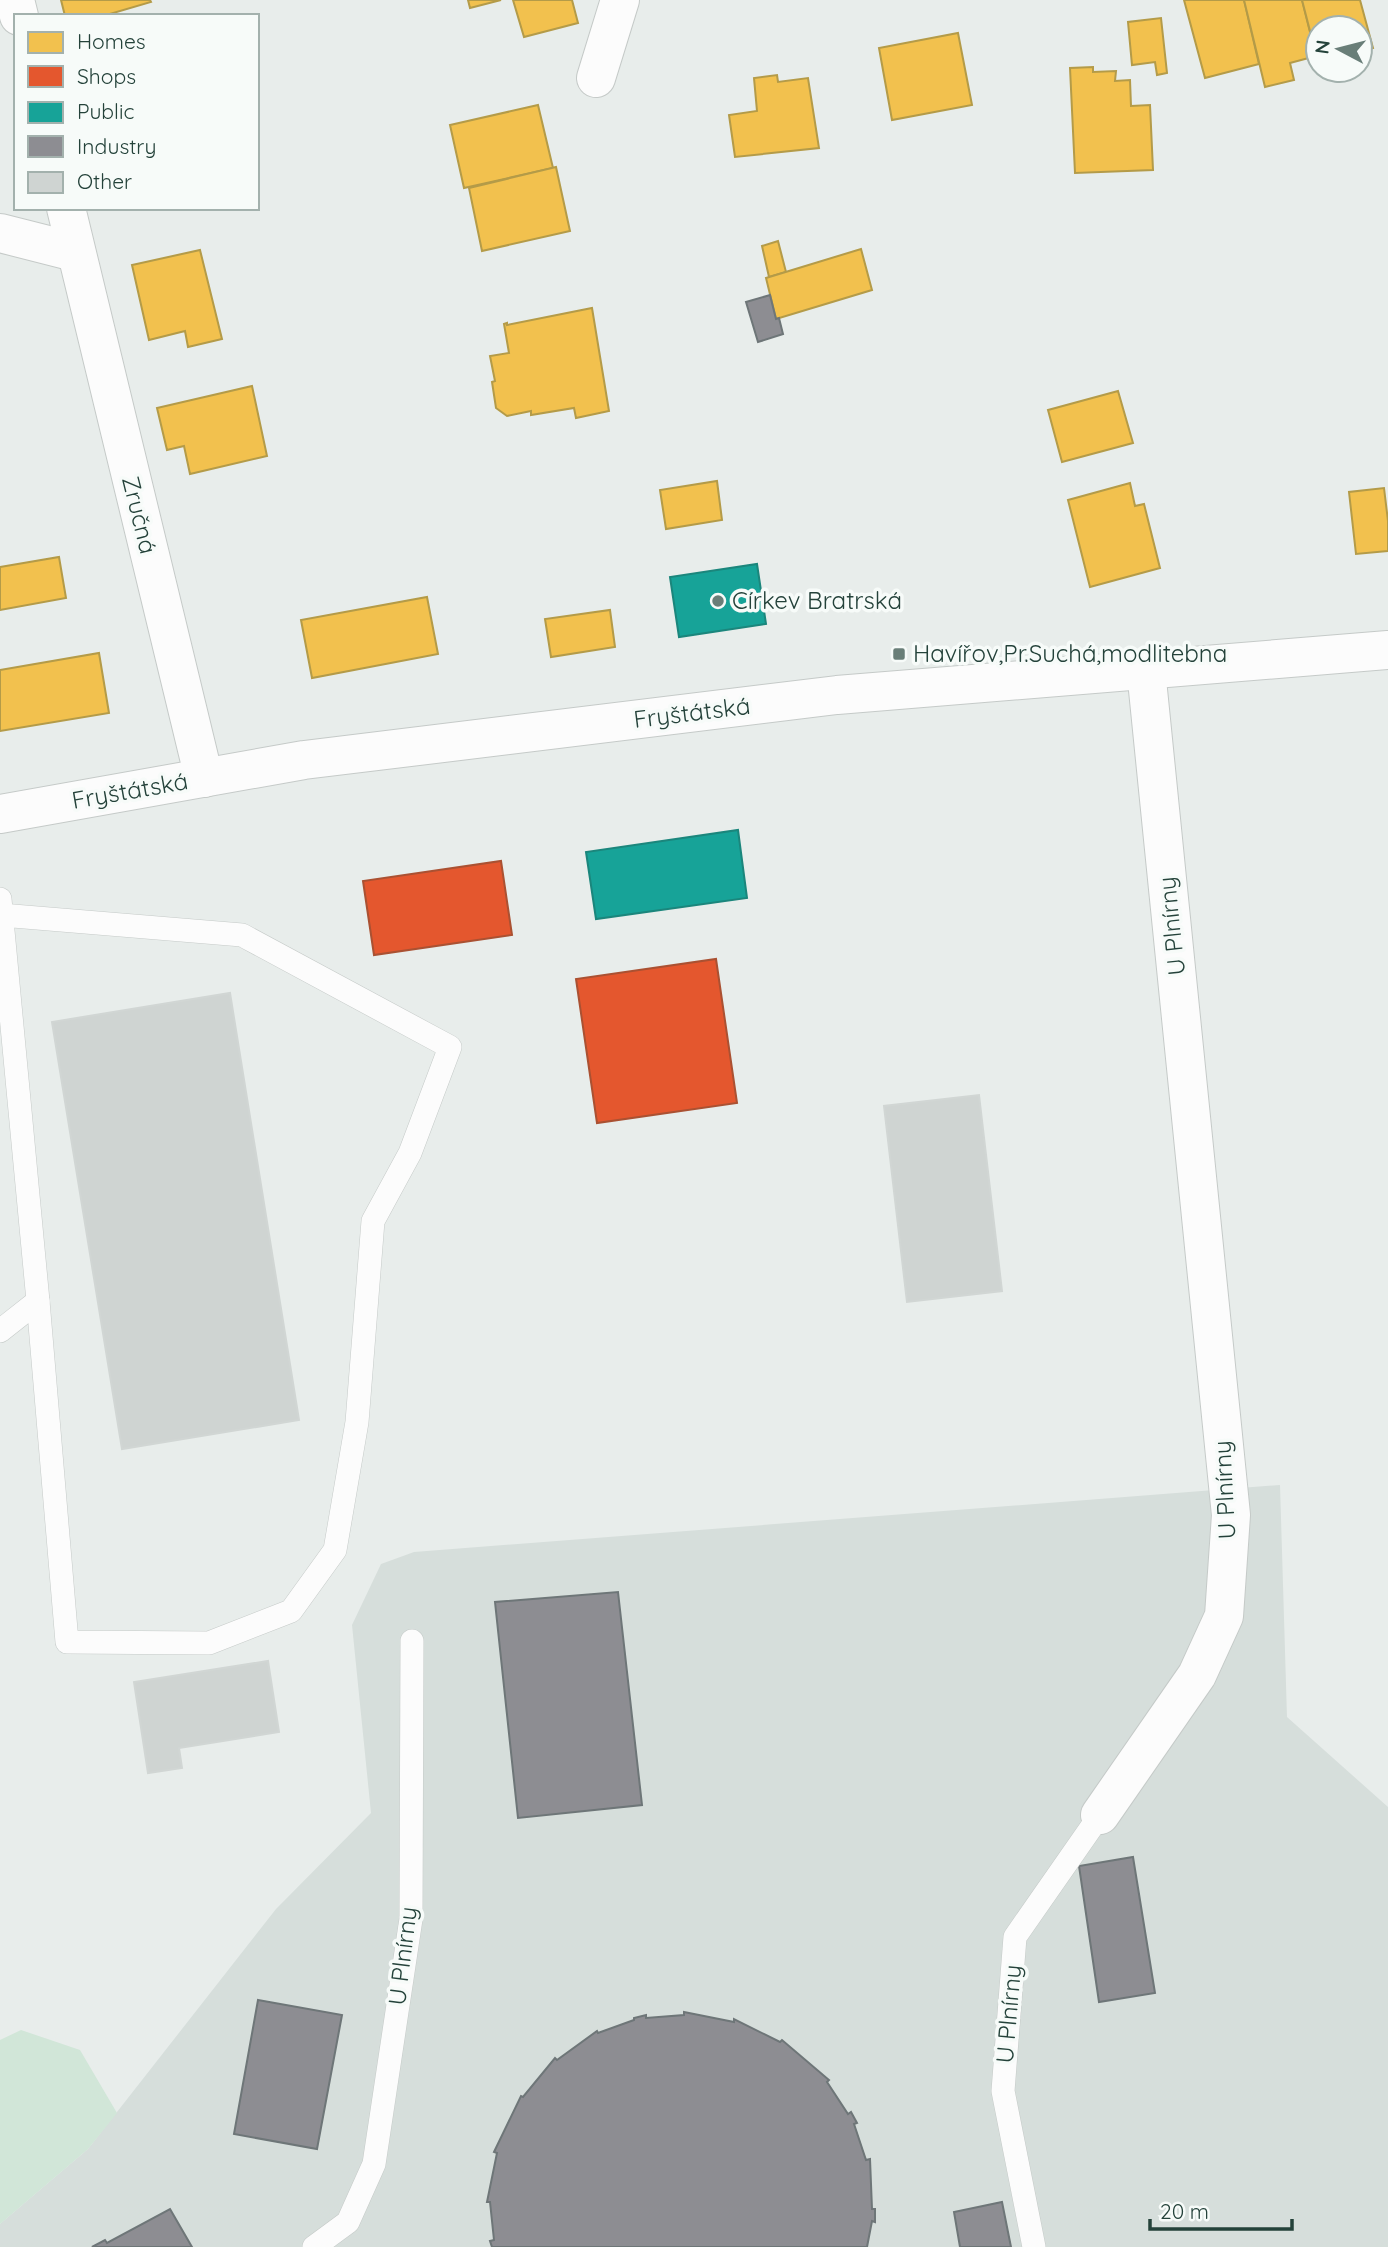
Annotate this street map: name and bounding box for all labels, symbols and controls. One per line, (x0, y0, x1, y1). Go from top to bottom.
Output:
legend (14, 14, 259, 210)
north arrow (1304, 14, 1374, 84)
text: Homes (77, 28, 146, 54)
text: N (1309, 39, 1335, 55)
text: Shops (77, 63, 136, 89)
text: Public (77, 98, 134, 124)
text: Industry (77, 133, 156, 159)
text: Other (77, 168, 132, 194)
street label: Zručná (116, 473, 164, 557)
place label: Církev Bratrská (732, 585, 902, 615)
marker: Církev Bratrská (710, 593, 726, 609)
place label: Havířov,Pr.Suchá,modlitebna (913, 638, 1227, 668)
marker: Havířov,Pr.Suchá,modlitebna (891, 646, 907, 662)
street label: Fryštátská (632, 690, 752, 734)
street label: Fryštátská (69, 765, 190, 815)
street label: U Plnírny (1151, 875, 1191, 977)
street label: U Plnírny (1206, 1440, 1242, 1540)
street label: U Plnírny (381, 1905, 423, 2007)
street label: U Plnírny (989, 1963, 1027, 2065)
scale bar (1150, 2188, 1292, 2232)
text: 20 m (1160, 2198, 1209, 2224)

